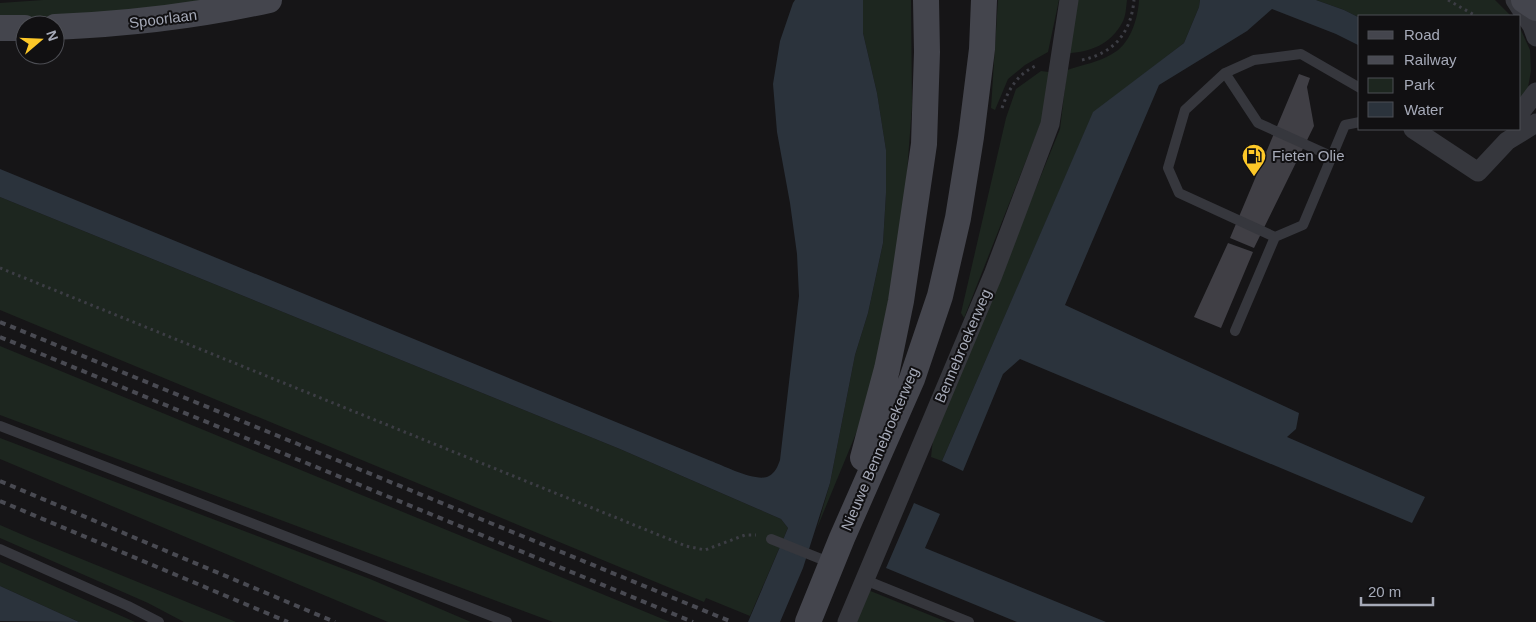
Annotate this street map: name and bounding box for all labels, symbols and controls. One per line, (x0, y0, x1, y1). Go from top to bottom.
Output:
street label: Spoorlaan (128, 6, 198, 31)
north arrow (15, 15, 65, 65)
legend (1358, 15, 1521, 130)
text: Road (1404, 26, 1440, 43)
text: N (43, 28, 62, 43)
text: Railway (1404, 51, 1457, 68)
text: Park (1404, 76, 1435, 93)
text: Water (1404, 101, 1443, 118)
fuel station icon: Fieten Olie (1241, 143, 1267, 177)
place label: Fieten Olie (1272, 147, 1345, 164)
street label: Bennebroekerweg (931, 286, 994, 405)
street label: Nieuwe Bennebroekerweg (837, 365, 922, 533)
scale bar (1361, 574, 1434, 606)
text: 20 m (1368, 583, 1401, 600)

